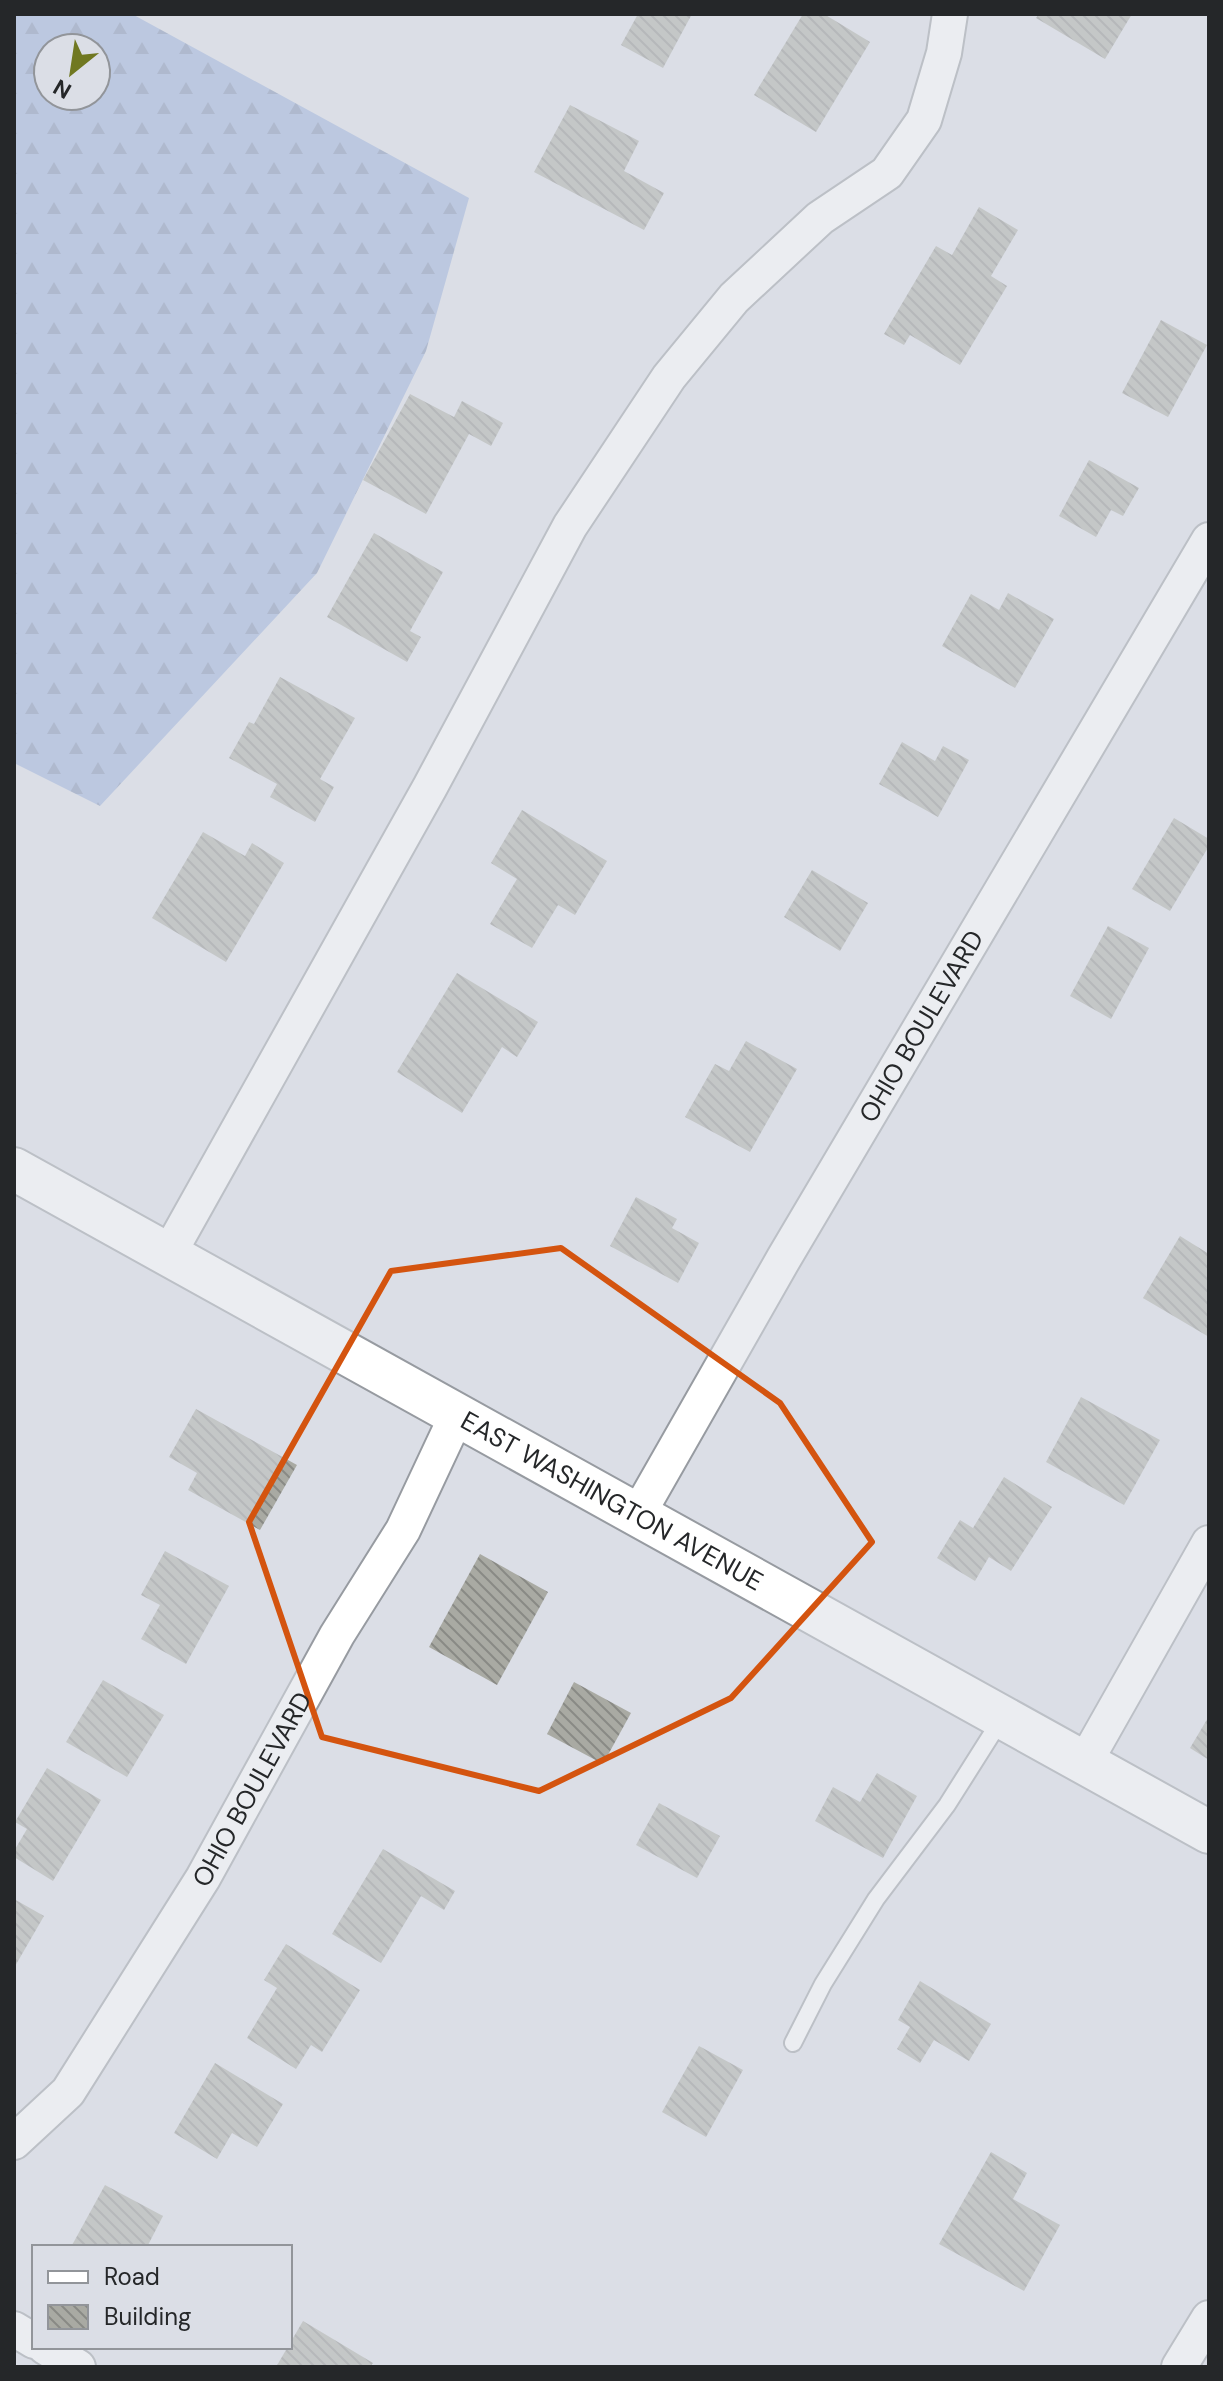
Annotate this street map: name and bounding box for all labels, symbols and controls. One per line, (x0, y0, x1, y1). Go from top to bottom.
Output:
north arrow (32, 32, 112, 112)
text: N (48, 72, 76, 105)
street label: OHIO BOULEVARD (851, 924, 991, 1129)
street label: EAST WASHINGTON AVENUE (455, 1403, 769, 1598)
street label: OHIO BOULEVARD (185, 1686, 319, 1893)
legend (32, 2245, 292, 2349)
text: Road (104, 2261, 160, 2292)
text: Building (104, 2301, 191, 2332)

